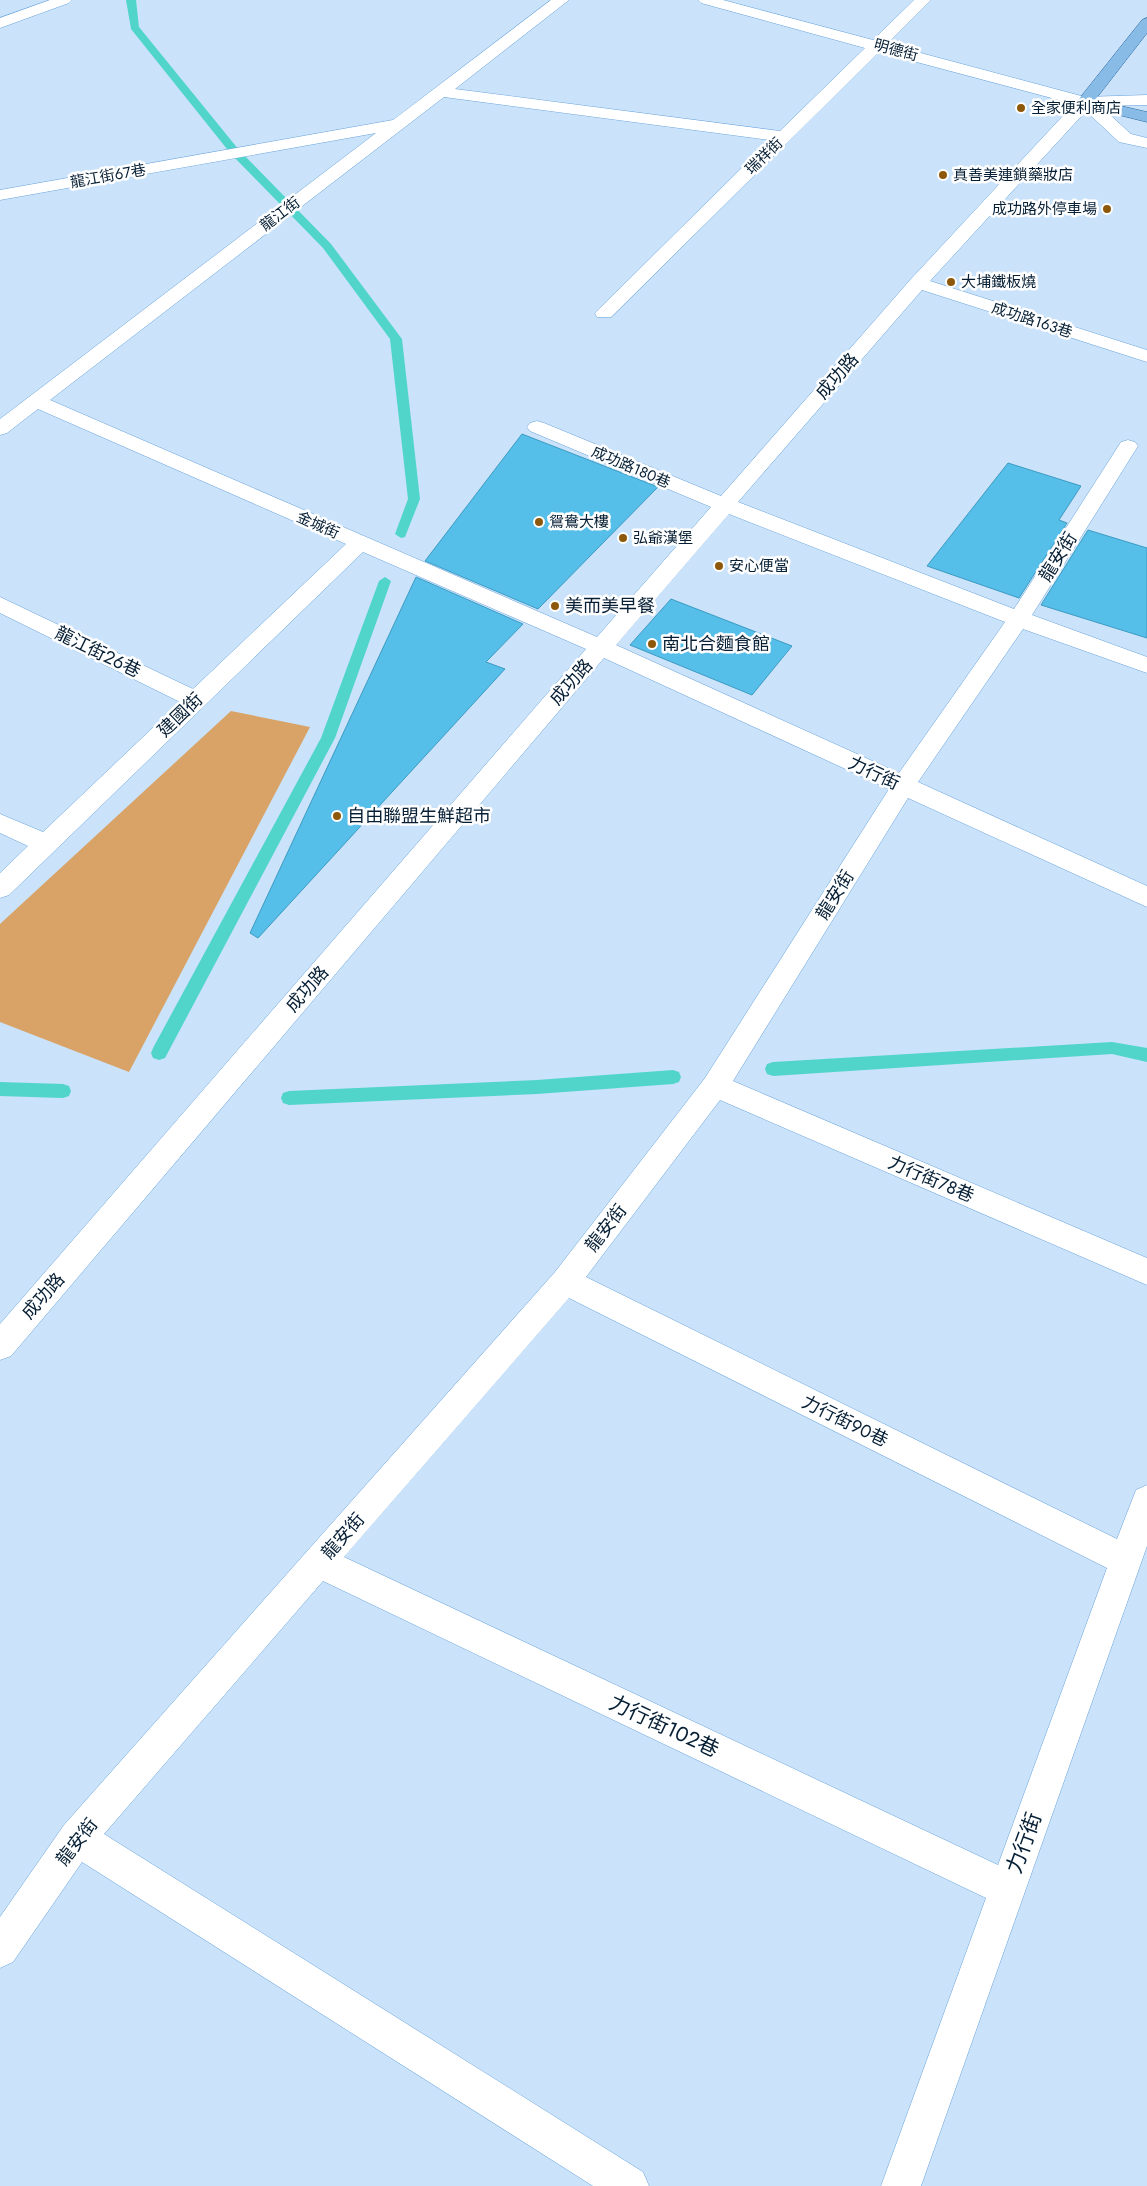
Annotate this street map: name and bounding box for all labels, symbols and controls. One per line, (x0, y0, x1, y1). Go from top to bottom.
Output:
street label: 明德街 (871, 34, 921, 66)
place label: 全家便利商店 (1031, 97, 1121, 119)
marker: 全家便利商店 (1015, 102, 1027, 114)
street label: 瑞祥街 (740, 132, 788, 180)
street label: 龍江街67巷 (68, 159, 148, 193)
place label: 真善美連鎖藥妝店 (953, 164, 1073, 186)
marker: 真善美連鎖藥妝店 (937, 169, 949, 181)
street label: 龍江街 (255, 192, 305, 236)
place label: 成功路外停車場 (992, 198, 1097, 220)
marker: 成功路外停車場 (1101, 203, 1113, 215)
place label: 大埔鐵板燒 (961, 271, 1036, 293)
marker: 大埔鐵板燒 (945, 276, 957, 288)
street label: 成功路163巷 (989, 297, 1075, 343)
street label: 成功路 (809, 347, 865, 405)
street label: 成功路180巷 (588, 440, 674, 494)
street label: 金城街 (293, 506, 343, 544)
place label: 鴛鴦大樓 (549, 511, 609, 533)
marker: 鴛鴦大樓 (533, 516, 545, 528)
place label: 弘爺漢堡 (633, 527, 693, 549)
street label: 龍安街 (1033, 527, 1083, 587)
marker: 弘爺漢堡 (617, 532, 629, 544)
place label: 安心便當 (729, 555, 789, 577)
marker: 安心便當 (713, 560, 725, 572)
place label: 美而美早餐 (565, 593, 655, 619)
marker: 美而美早餐 (549, 600, 561, 612)
street label: 龍江街26巷 (51, 620, 145, 684)
place label: 南北合麵食館 (662, 631, 770, 657)
marker: 南北合麵食館 (646, 638, 658, 650)
street label: 成功路 (543, 653, 599, 711)
street label: 建國街 (152, 687, 208, 743)
street label: 力行街 (844, 750, 904, 796)
place label: 自由聯盟生鮮超市 (347, 803, 491, 829)
marker: 自由聯盟生鮮超市 (331, 810, 343, 822)
street label: 龍安街 (810, 865, 860, 925)
street label: 成功路 (279, 960, 335, 1018)
street label: 力行街78巷 (884, 1149, 978, 1209)
street label: 龍安街 (579, 1199, 633, 1257)
street label: 成功路 (15, 1267, 71, 1325)
street label: 力行街90巷 (797, 1389, 893, 1453)
street label: 龍安街 (315, 1507, 371, 1565)
street label: 力行街102巷 (604, 1687, 724, 1765)
street label: 力行街 (999, 1808, 1049, 1878)
street label: 龍安街 (50, 1813, 104, 1871)

